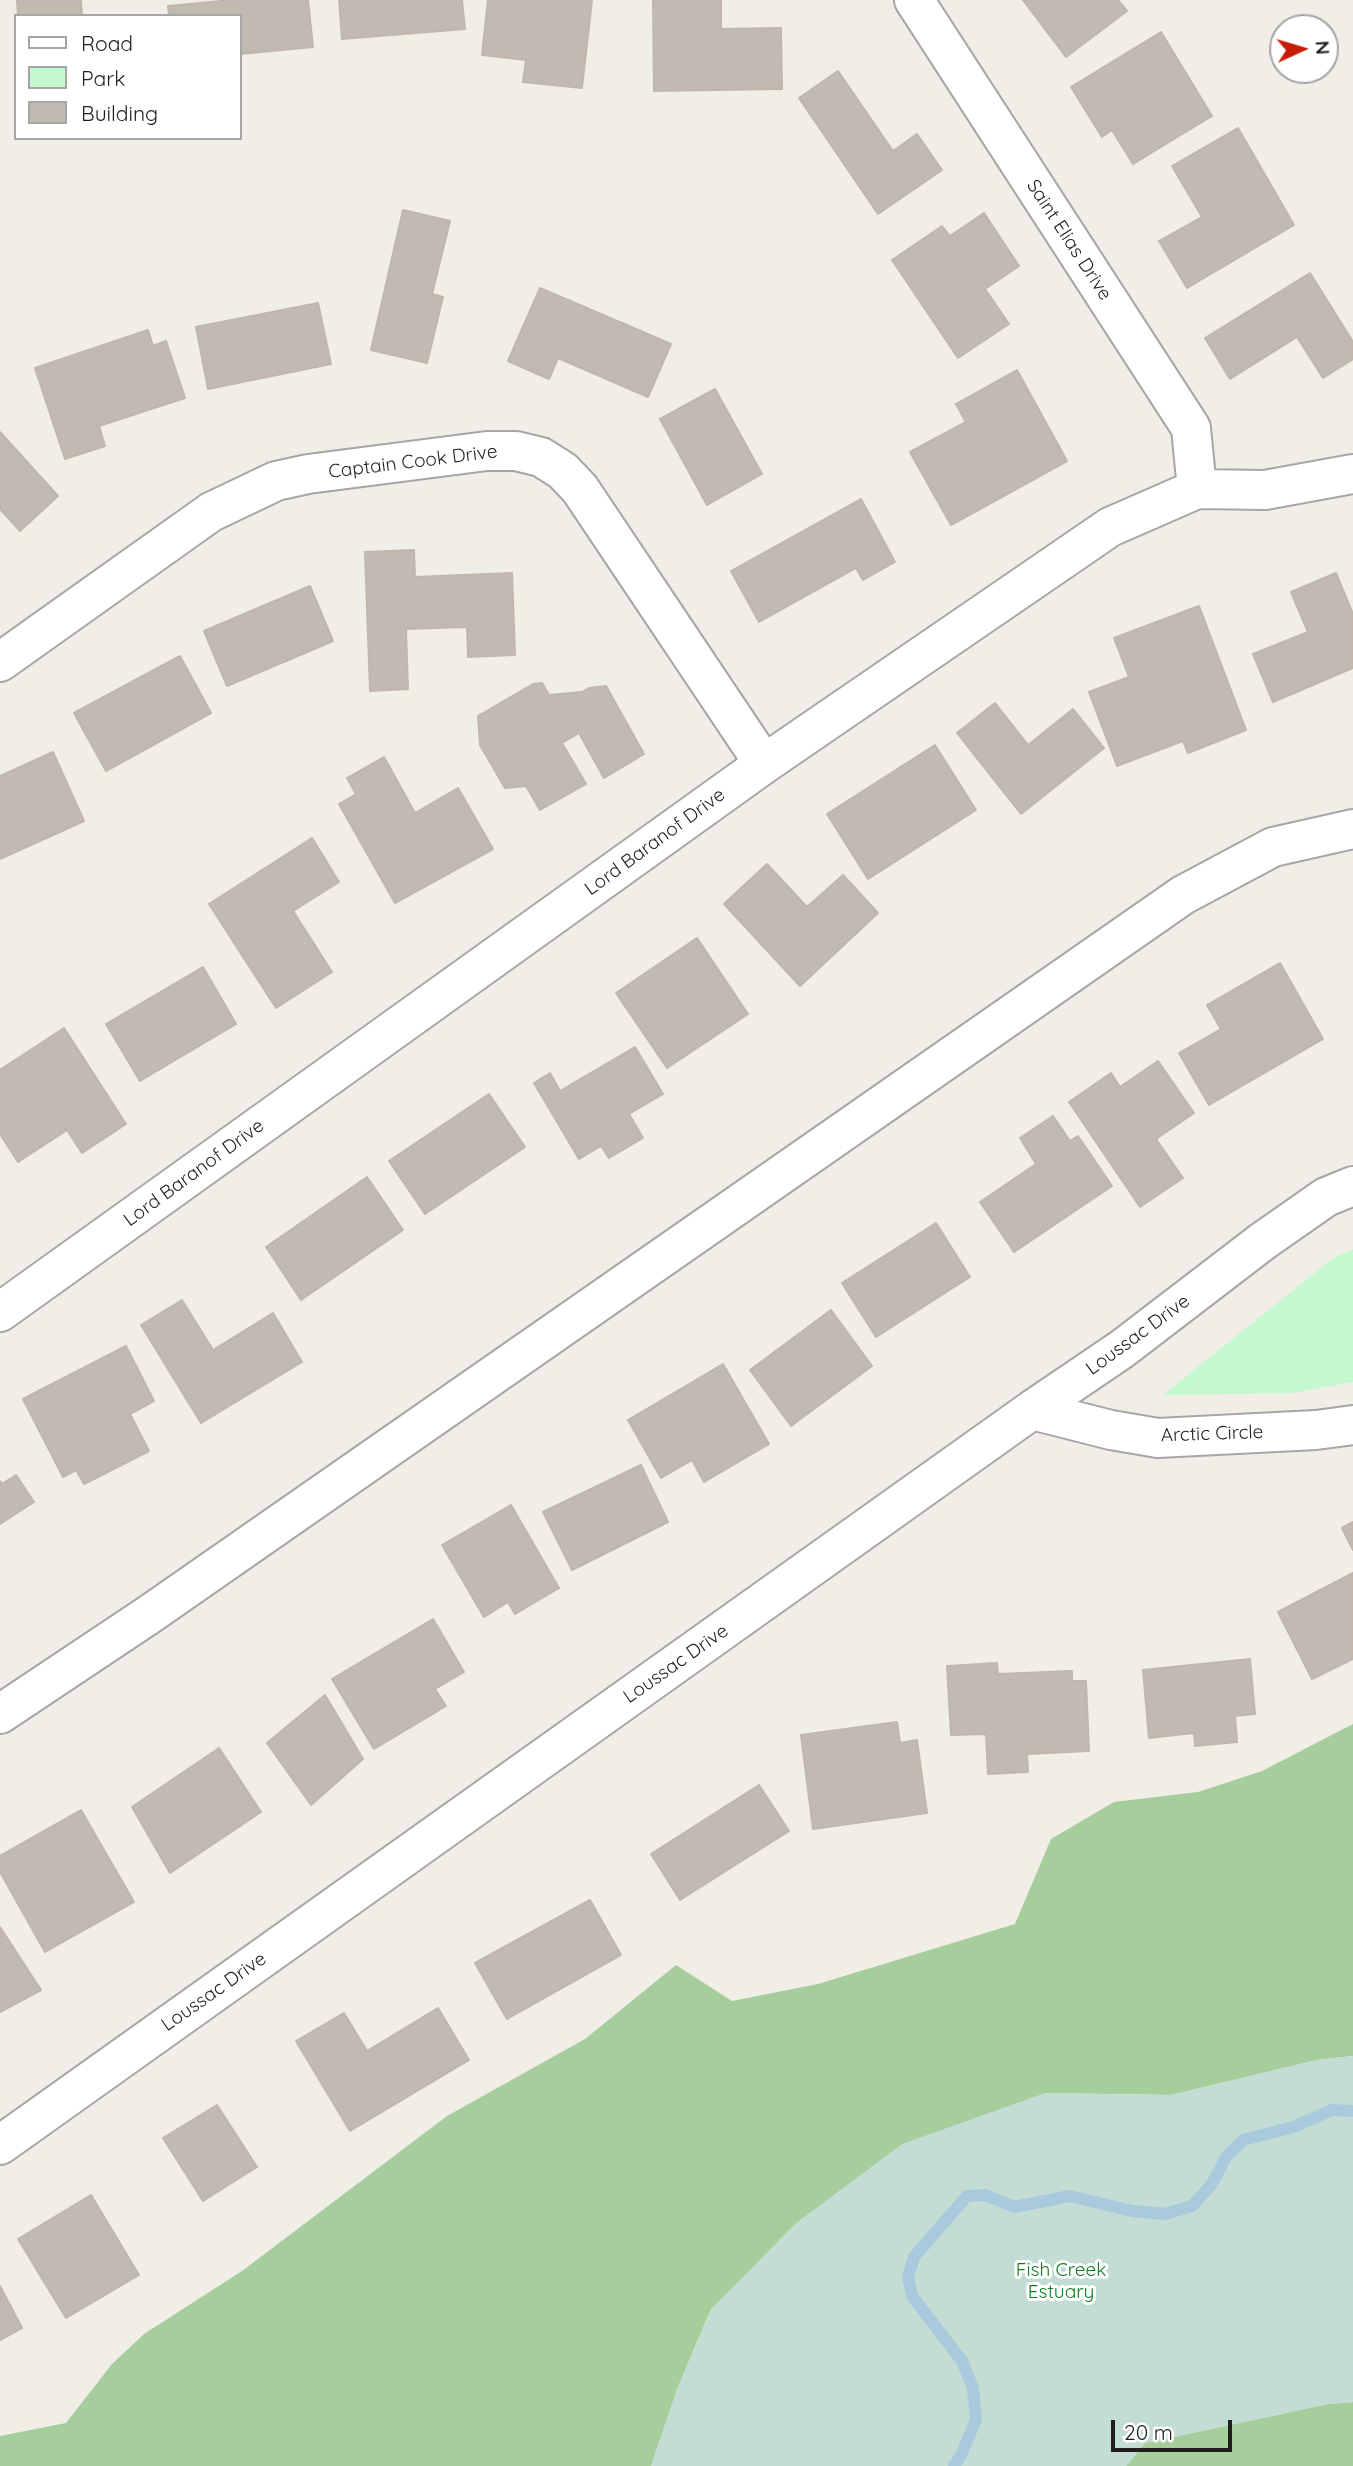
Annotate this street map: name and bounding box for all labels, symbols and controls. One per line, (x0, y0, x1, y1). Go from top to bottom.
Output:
legend (14, 14, 242, 140)
north arrow (1269, 14, 1339, 84)
text: Road (81, 30, 133, 56)
text: N (1310, 40, 1335, 55)
text: Park (81, 65, 125, 91)
text: Building (81, 100, 158, 126)
street label: Saint Elias Drive (1021, 175, 1117, 305)
street label: Captain Cook Drive (327, 440, 499, 484)
street label: Lord Baranof Drive (580, 783, 730, 901)
street label: Lord Baranof Drive (119, 1114, 269, 1232)
street label: Loussac Drive (1082, 1290, 1194, 1380)
street label: Arctic Circle (1160, 1421, 1264, 1447)
street label: Loussac Drive (619, 1619, 733, 1709)
street label: Loussac Drive (157, 1947, 271, 2037)
park label: Fish Creek Estuary (1016, 2259, 1106, 2303)
scale bar (1115, 2406, 1236, 2450)
text: 20 m (1124, 2419, 1173, 2445)

